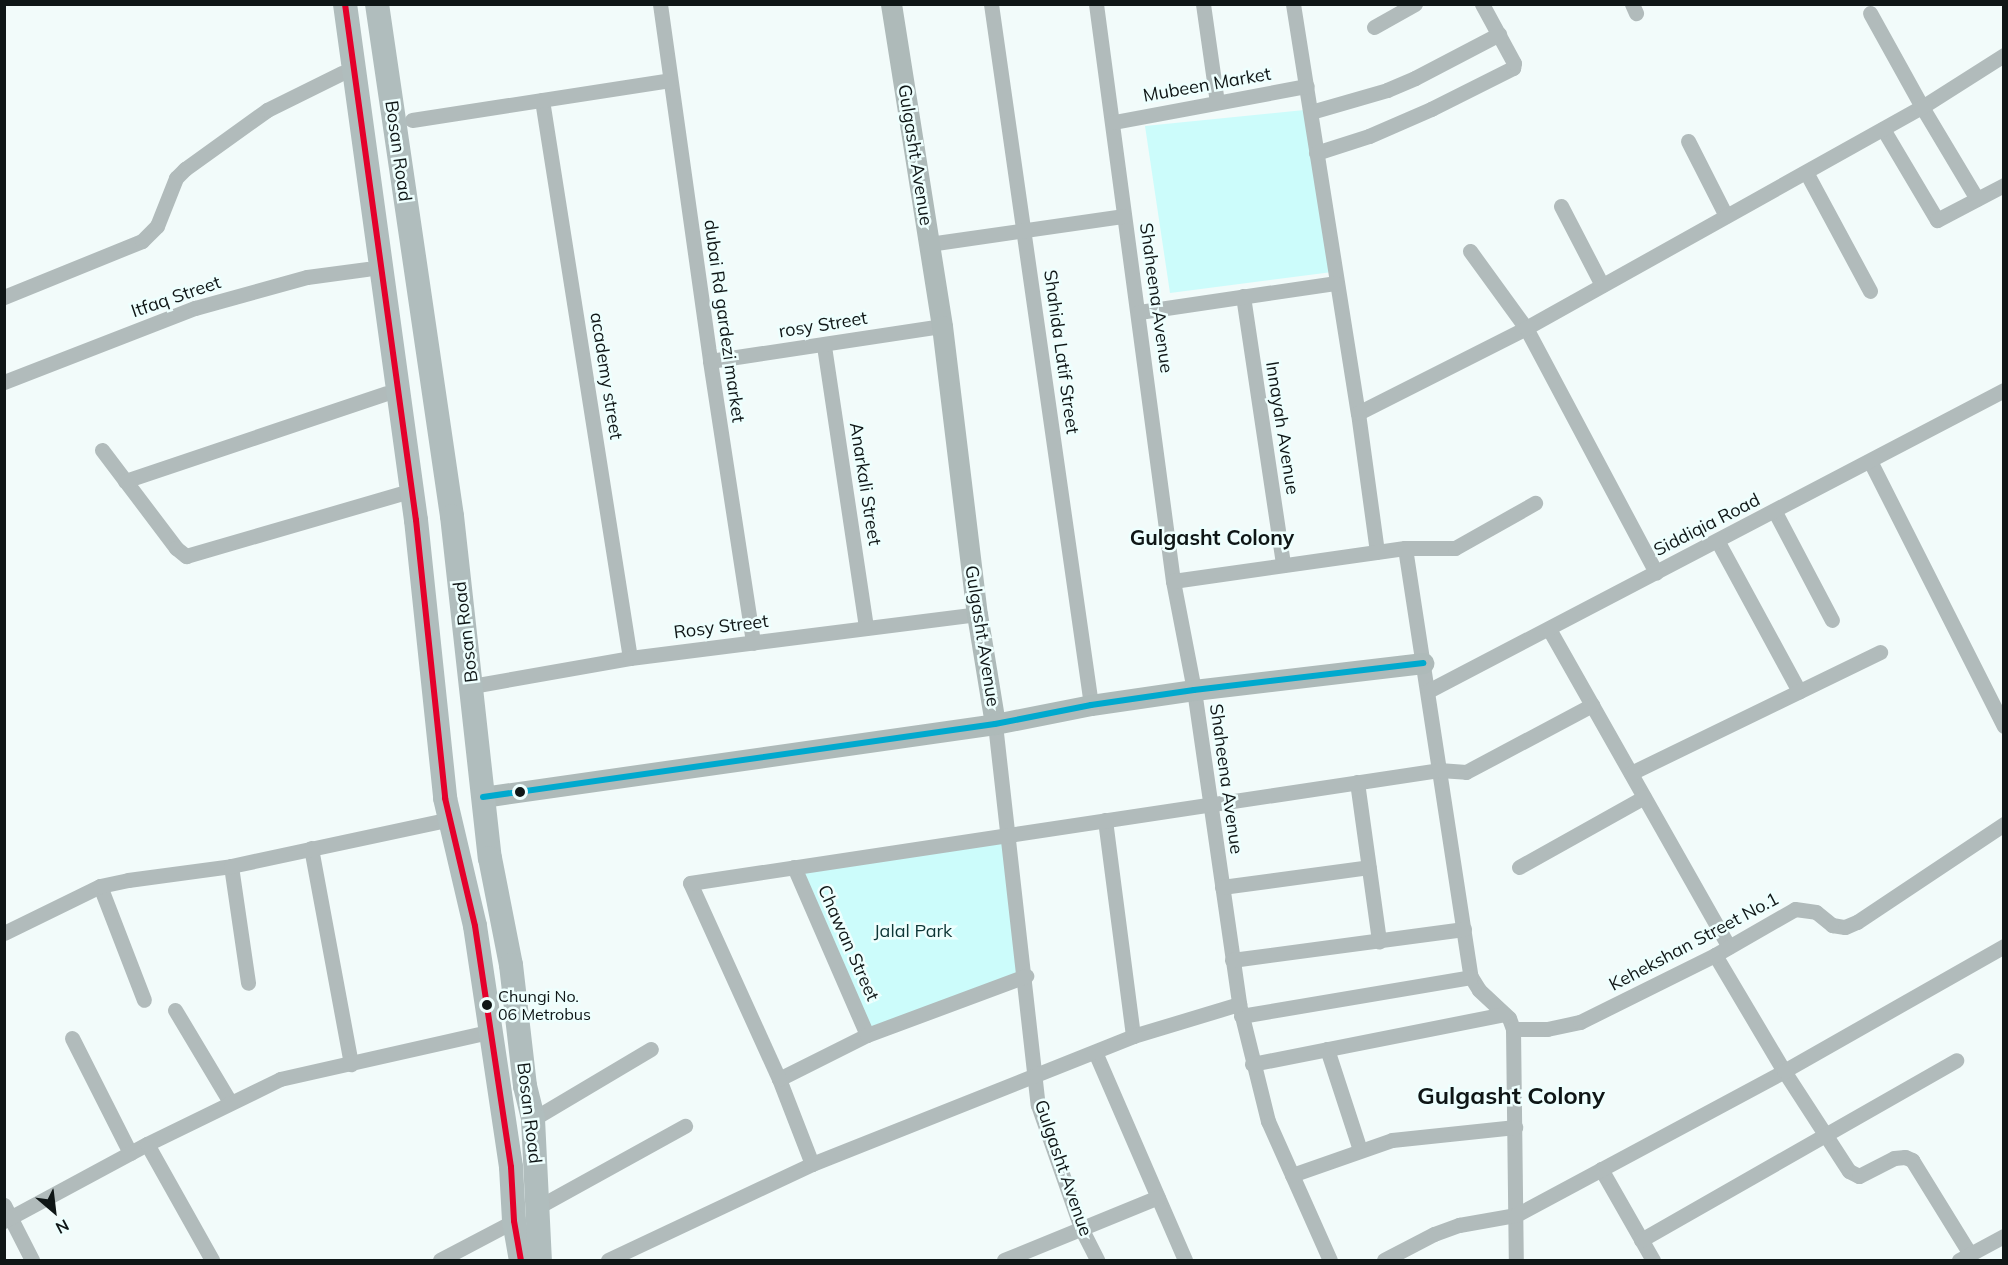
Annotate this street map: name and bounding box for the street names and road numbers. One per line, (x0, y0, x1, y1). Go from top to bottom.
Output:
street label: Mubeen Market (1141, 63, 1273, 107)
street label: Gulgasht Avenue (893, 83, 937, 227)
street label: Bosan Road (380, 99, 416, 203)
street label: dubai Rd gardezi market (699, 218, 749, 424)
street label: Shaheena Avenue (1135, 222, 1177, 374)
street label: Shahida Latif Street (1039, 269, 1083, 435)
street label: Itfaq Street (128, 272, 224, 322)
street label: rosy Street (777, 307, 869, 343)
street label: academy street (585, 311, 627, 441)
street label: Innayah Avenue (1261, 360, 1303, 496)
street label: Anarkali Street (845, 421, 885, 547)
street label: Siddiqia Road (1650, 489, 1764, 561)
street label: Gulgasht Avenue (960, 564, 1004, 708)
street label: Bosan Road (449, 580, 483, 684)
street label: Rosy Street (672, 610, 770, 644)
street label: Shaheena Avenue (1205, 703, 1247, 855)
street label: Chawan Street (813, 882, 883, 1004)
street label: Kehekshan Street No.1 (1606, 888, 1782, 996)
street label: Bosan Road (512, 1061, 546, 1165)
street label: Gulgasht Avenue (1030, 1097, 1096, 1239)

